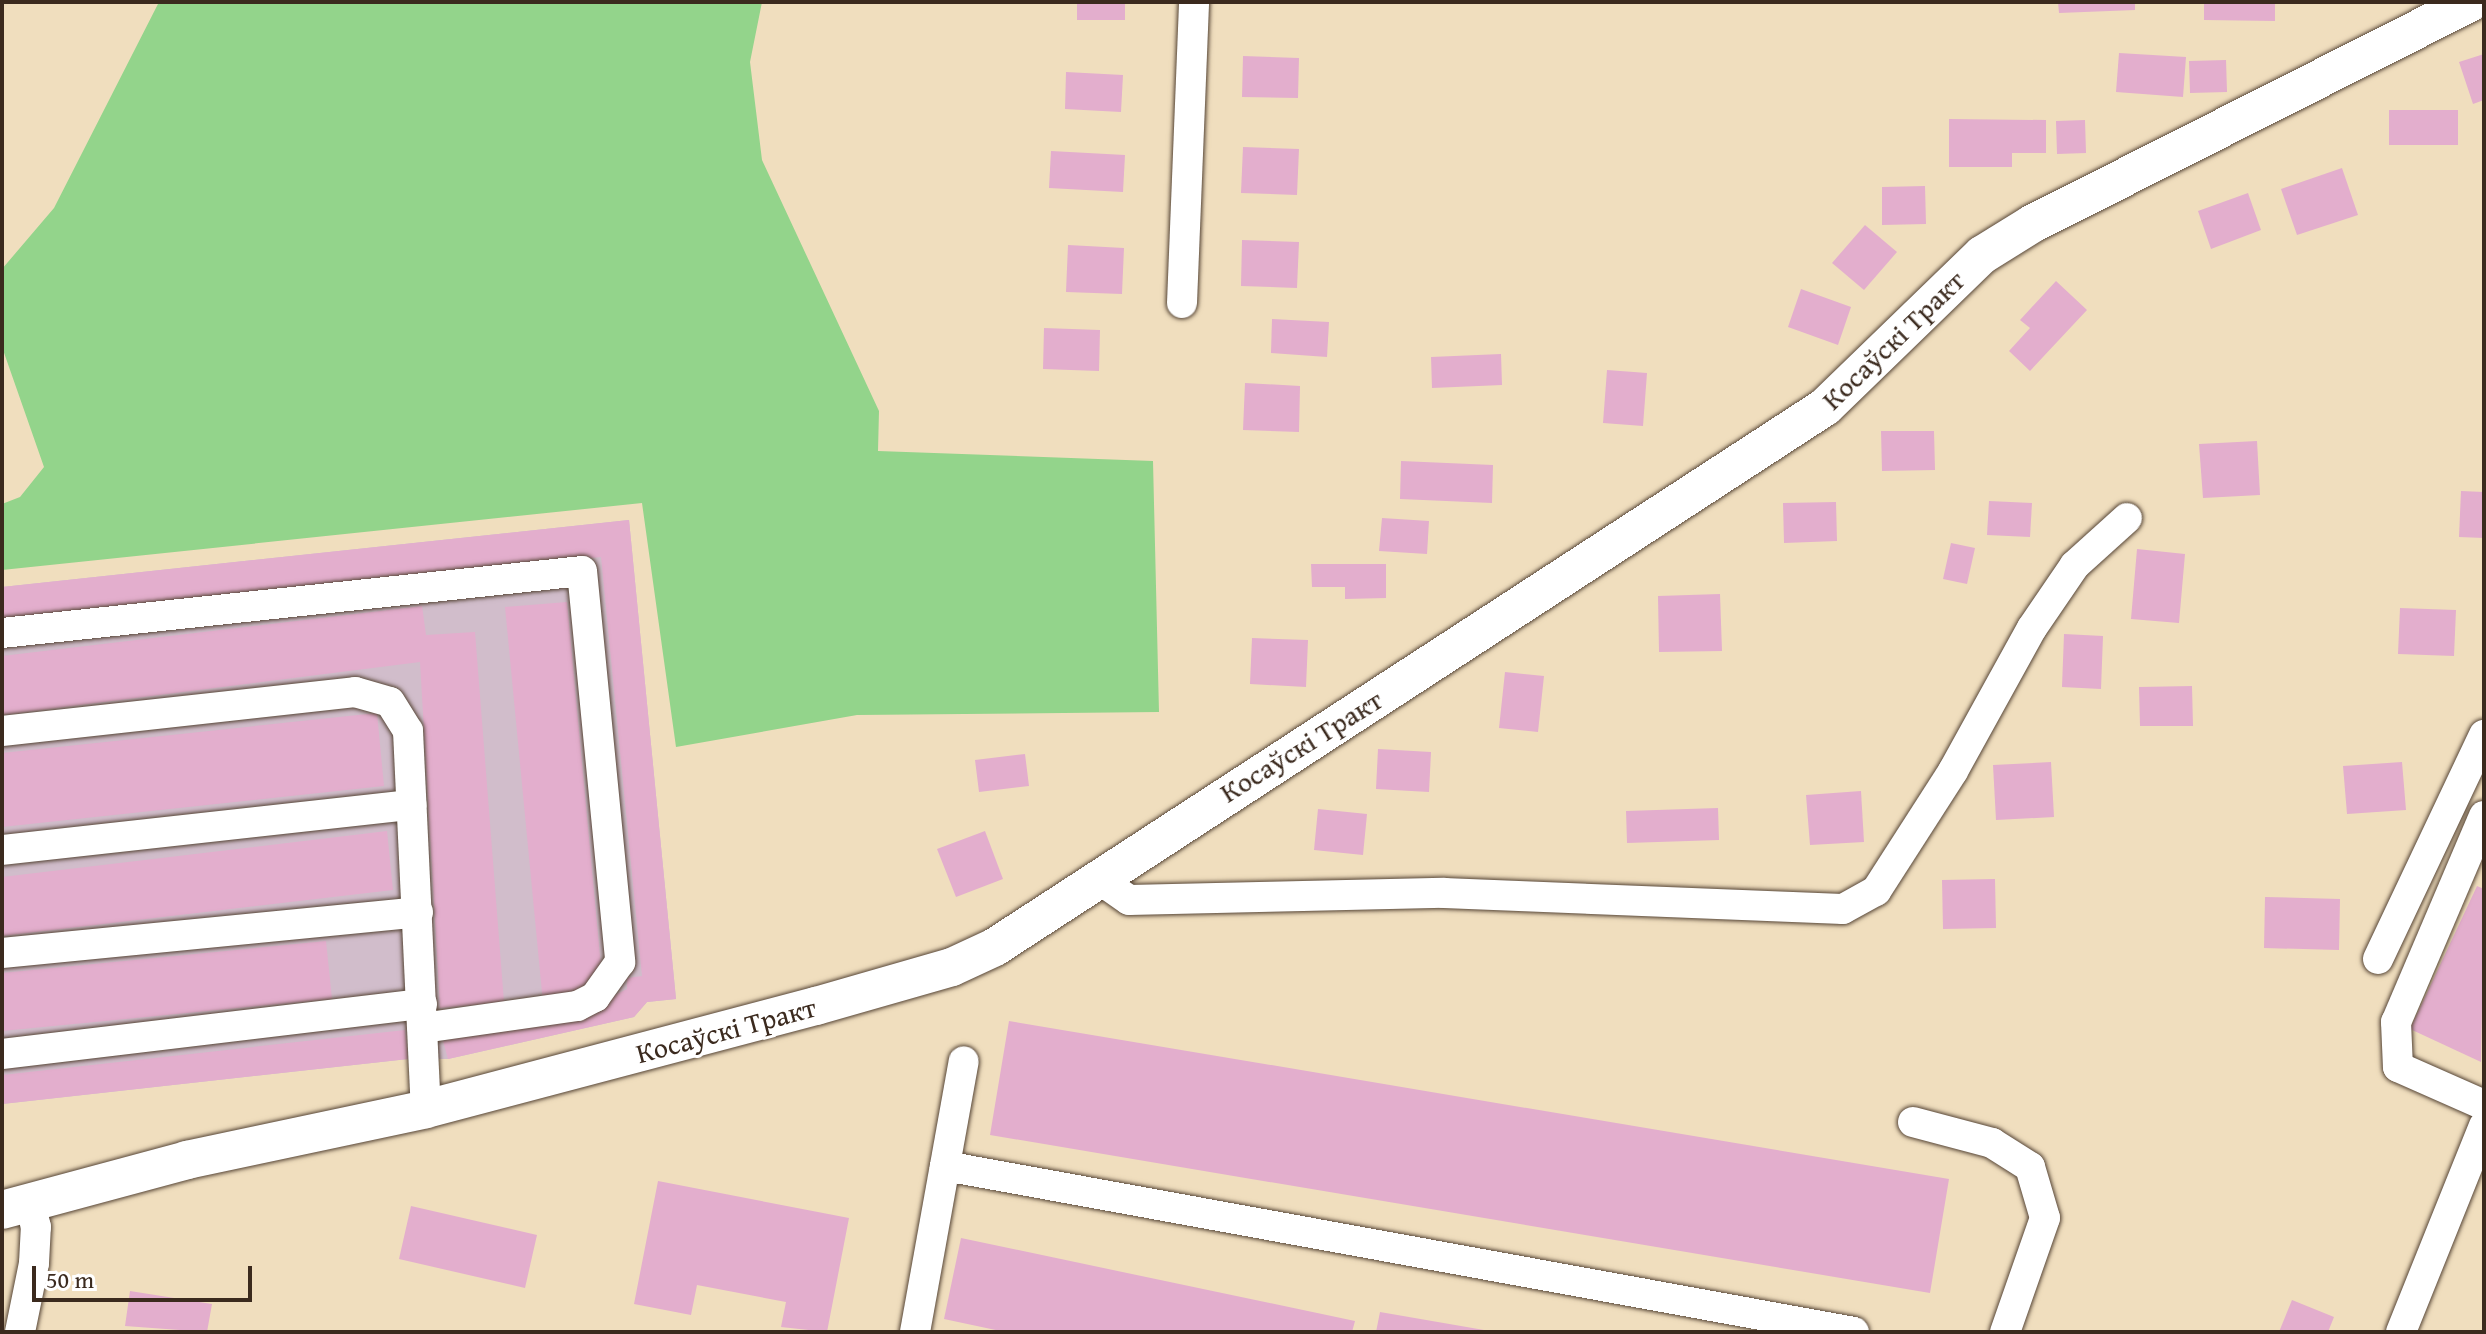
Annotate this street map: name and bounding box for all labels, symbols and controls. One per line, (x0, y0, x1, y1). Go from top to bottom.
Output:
street label: Косаўскі Тракт (1815, 264, 1971, 416)
street label: Косаўскі Тракт (1214, 683, 1388, 809)
street label: Косаўскі Тракт (632, 990, 820, 1070)
scale bar (36, 1250, 256, 1300)
text: 50 m (46, 1262, 94, 1297)

